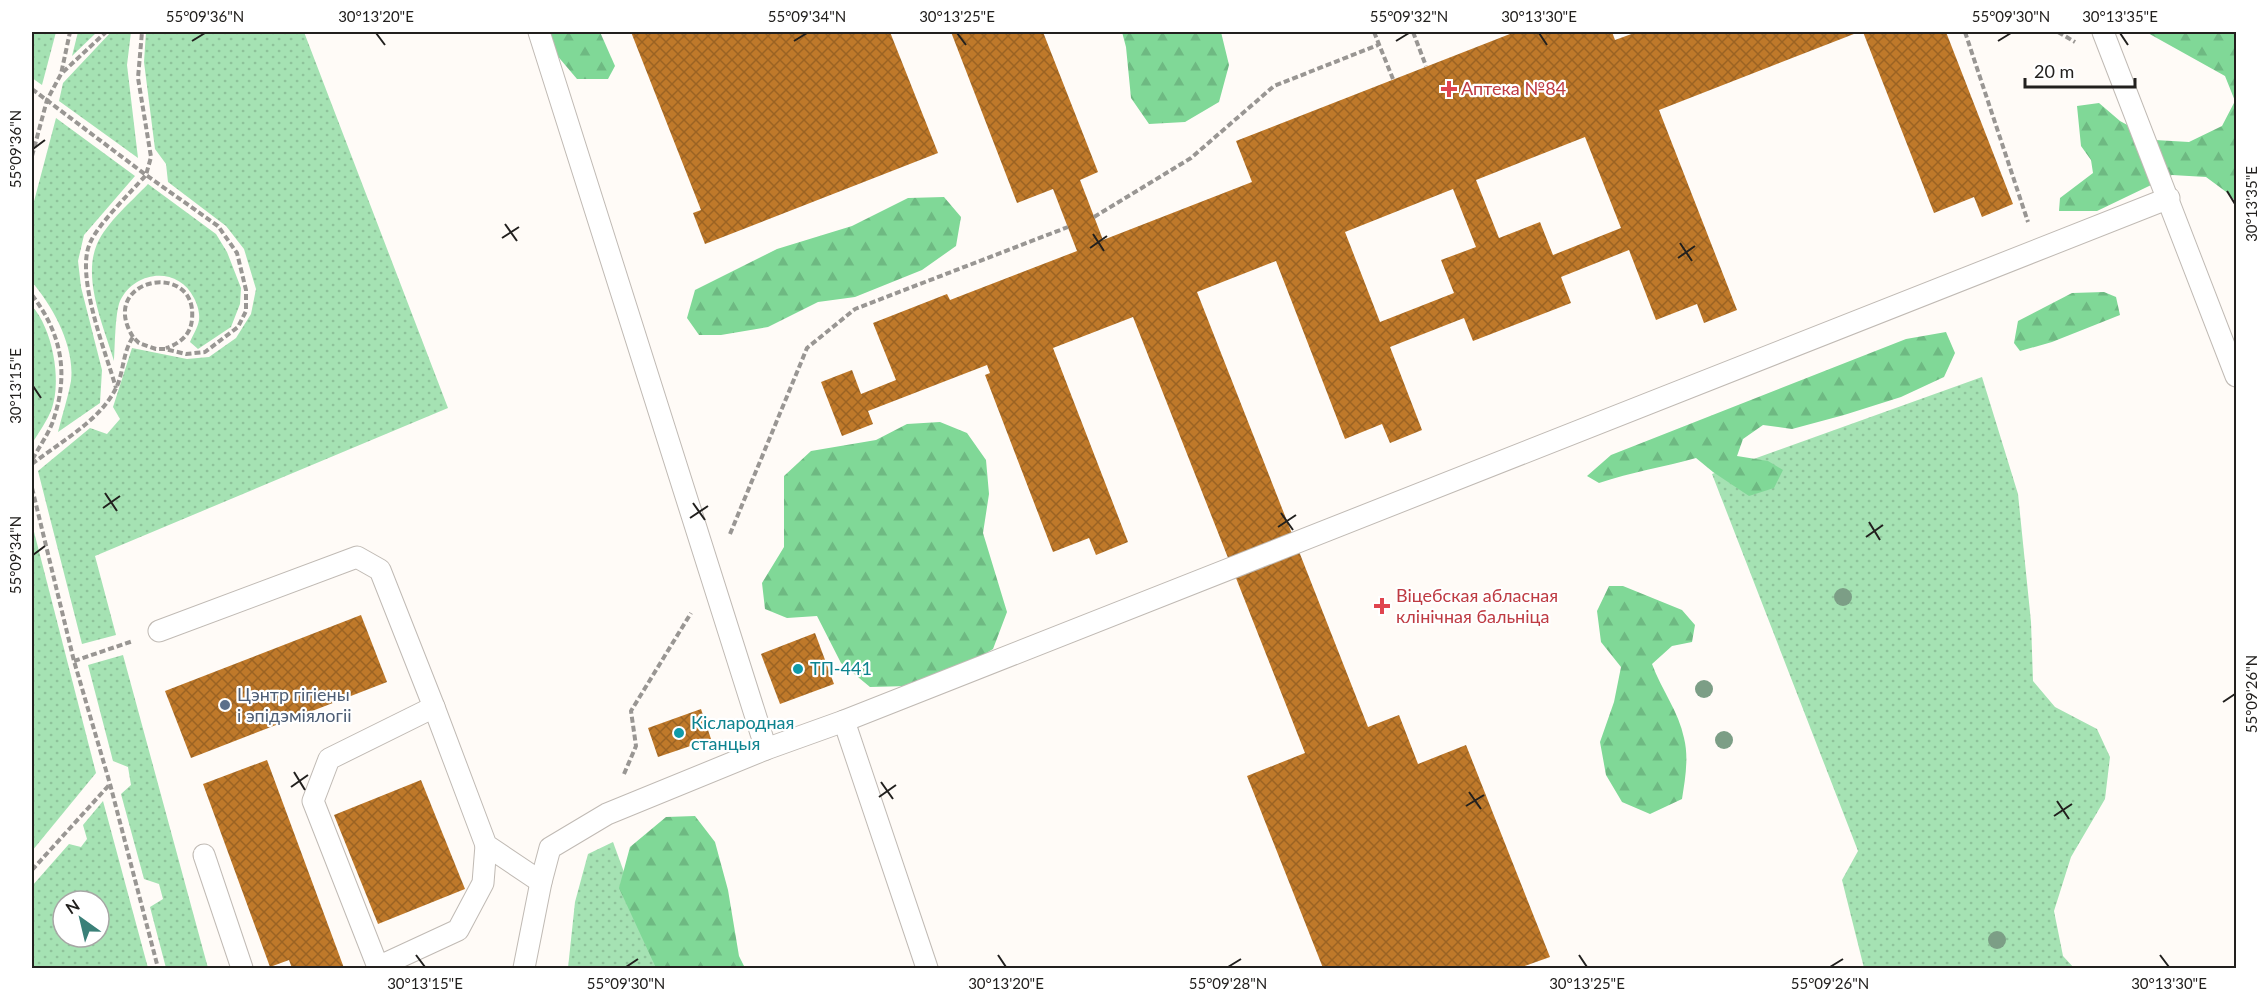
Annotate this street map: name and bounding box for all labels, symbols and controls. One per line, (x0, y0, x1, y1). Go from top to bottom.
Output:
text: 55°09'36"N (166, 7, 244, 25)
text: 30°13'20"E (338, 7, 414, 25)
text: 55°09'34"N (768, 7, 846, 25)
text: 30°13'25"E (919, 7, 995, 25)
text: 55°09'32"N (1370, 7, 1448, 25)
text: 30°13'30"E (1501, 7, 1577, 25)
text: 55°09'30"N (1972, 7, 2050, 25)
text: 30°13'35"E (2082, 7, 2158, 25)
scale bar (2025, 51, 2134, 89)
text: 20 m (2034, 60, 2074, 82)
place label: Аптека №84 (1461, 77, 1566, 99)
marker: Аптека №84 (1442, 82, 1456, 96)
text: 55°09'36"N (6, 110, 24, 188)
text: 30°13'35"E (2242, 166, 2260, 242)
text: 30°13'15"E (6, 348, 24, 424)
text: 55°09'34"N (6, 516, 24, 594)
place label: Віцебская абласная клінічная бальніца (1396, 584, 1558, 627)
marker: Віцебская абласная клінічная бальніца (1373, 597, 1391, 615)
text: 55°09'26"N (2242, 655, 2260, 733)
place label: ТП-441 (810, 657, 872, 679)
marker: ТП-441 (791, 662, 805, 676)
place label: Цэнтр гігіены і эпідэміялогіі (237, 683, 352, 726)
marker: Цэнтр гігіены і эпідэміялогіі (218, 698, 232, 712)
place label: Кіслародная станцыя (691, 711, 794, 754)
marker: Кіслародная станцыя (672, 726, 686, 740)
north arrow (51, 889, 111, 949)
text: N (62, 895, 83, 917)
text: 30°13'15"E (387, 974, 463, 992)
text: 55°09'30"N (587, 974, 665, 992)
text: 30°13'20"E (968, 974, 1044, 992)
text: 55°09'28"N (1189, 974, 1267, 992)
text: 30°13'25"E (1549, 974, 1625, 992)
text: 55°09'26"N (1791, 974, 1869, 992)
text: 30°13'30"E (2131, 974, 2207, 992)

